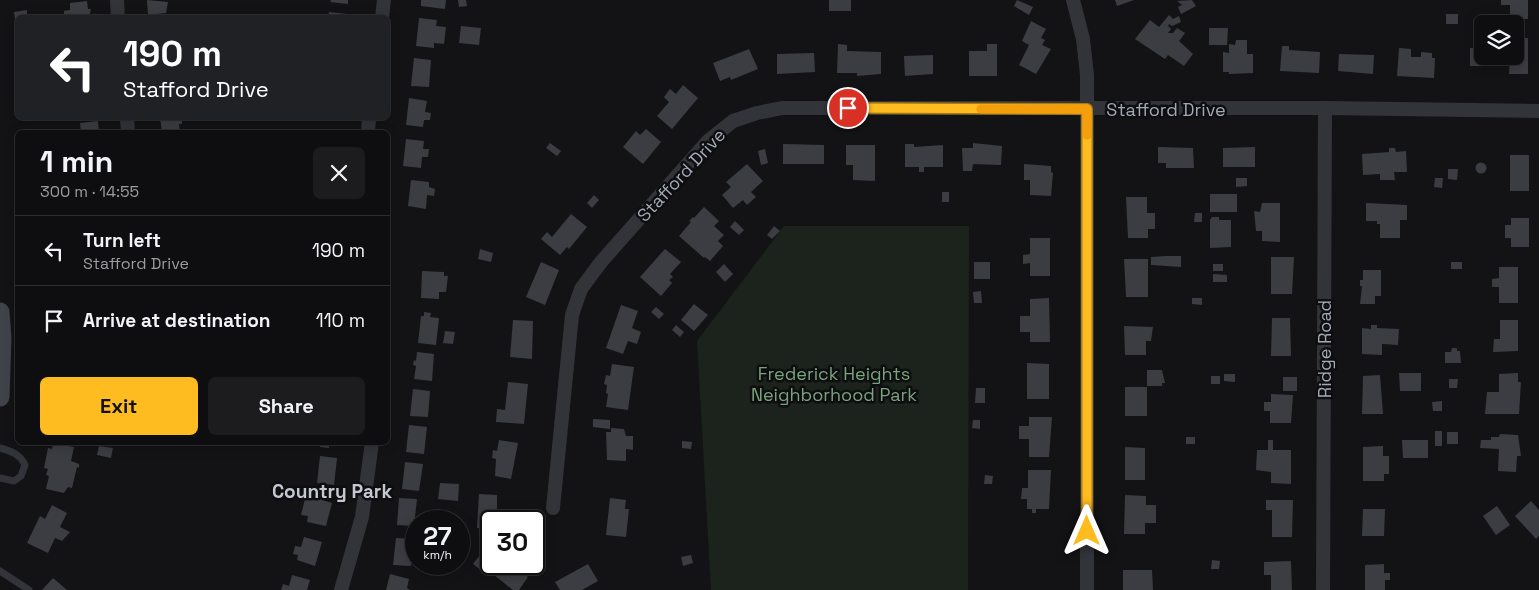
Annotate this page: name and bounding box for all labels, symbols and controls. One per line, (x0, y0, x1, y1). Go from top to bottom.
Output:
map controls (1474, 15, 1524, 65)
button: layers (1474, 15, 1524, 65)
text: 190 m (123, 32, 222, 76)
icon: left (40, 35, 105, 100)
text: Stafford Drive (123, 75, 269, 103)
pin (827, 87, 869, 129)
icon: arrive (834, 94, 862, 122)
street label: Stafford Drive (1106, 98, 1226, 121)
street label: Stafford Drive (632, 124, 730, 226)
text: 1 min (40, 142, 113, 181)
button: close (313, 147, 365, 199)
text: 300 m · 14:55 (40, 181, 139, 202)
text: Turn left (83, 228, 161, 253)
icon: left (40, 237, 68, 265)
text: 190 m (312, 238, 365, 263)
text: Stafford Drive (83, 253, 189, 274)
street label: Ridge Road (1313, 300, 1336, 398)
icon: arrive (40, 307, 68, 335)
text: Arrive at destination (83, 308, 271, 333)
text: 110 m (316, 308, 365, 333)
park label: Frederick Heights Neighborhood Park (751, 362, 917, 406)
button: Exit (40, 377, 198, 435)
button: Share (208, 377, 365, 435)
district label: Country Park (272, 479, 392, 504)
position arrow (1060, 504, 1112, 556)
speed limit sign: 30 (480, 510, 545, 575)
text: 27 (423, 520, 452, 552)
text: km/h (423, 547, 452, 563)

